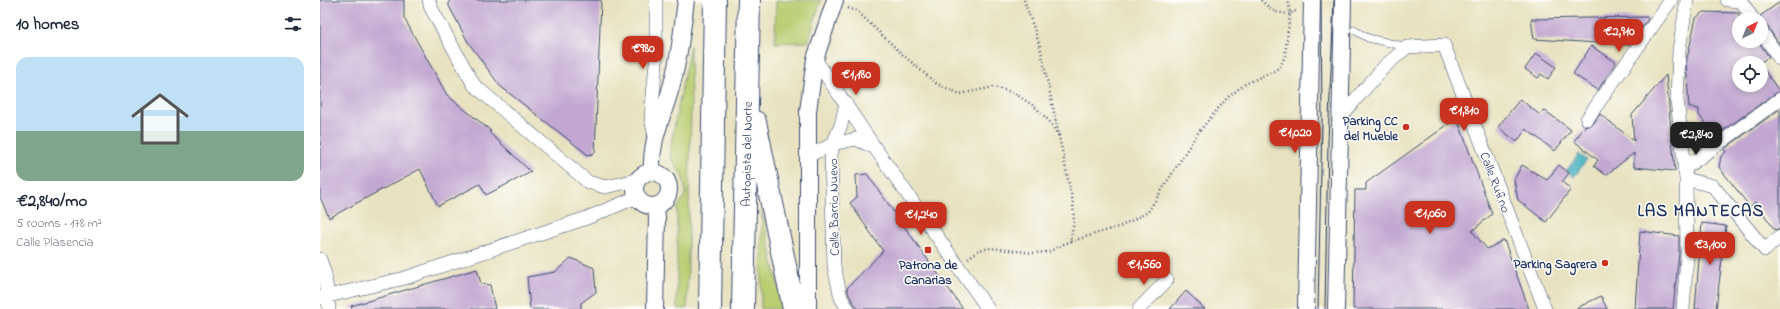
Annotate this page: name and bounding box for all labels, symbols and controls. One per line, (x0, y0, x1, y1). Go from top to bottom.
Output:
text: 10 homes (16, 12, 79, 37)
north arrow (1732, 12, 1768, 48)
map controls (1732, 12, 1768, 92)
icon: filters (282, 13, 304, 35)
pin: €2,910 (1586, 19, 1652, 53)
text: €2,910 (1603, 22, 1635, 41)
pin: €980 (619, 36, 667, 70)
text: €980 (631, 39, 655, 58)
button: locate (1732, 56, 1768, 92)
pin: €1,180 (823, 62, 889, 96)
text: €1,180 (841, 65, 871, 84)
icon: home (124, 83, 196, 155)
pin: €1,810 (1431, 98, 1497, 132)
street label: Autopista del Norte (737, 101, 758, 207)
text: €1,810 (1449, 101, 1479, 120)
place label: Parking CC del Mueble (1343, 112, 1399, 146)
pin: €1,020 (1262, 120, 1328, 154)
marker: Parking CC del Mueble (1401, 122, 1411, 132)
pin: €2,840 (1663, 122, 1729, 156)
text: €1,020 (1278, 123, 1312, 142)
text: €2,840 (1679, 125, 1713, 144)
street label: Calle Rufino (1474, 149, 1515, 216)
street label: Calle Barrio Nuevo (824, 158, 845, 256)
text: €2,840/mo (16, 189, 87, 214)
district label: LAS MANTECAS (1638, 199, 1764, 224)
pin: €1,060 (1397, 201, 1463, 235)
pin: €1,240 (888, 202, 954, 236)
text: €1,060 (1414, 204, 1446, 223)
text: €1,240 (905, 205, 937, 224)
text: 5 rooms · 178 m² (16, 214, 102, 233)
pin: €3,100 (1677, 232, 1743, 266)
text: Calle Plasencia (16, 233, 94, 252)
text: €3,100 (1694, 235, 1726, 254)
marker: Patrona de Canarias (923, 245, 933, 255)
pin: €1,560 (1111, 252, 1177, 286)
text: €1,560 (1127, 255, 1161, 274)
place label: Parking Sagrera (1514, 255, 1597, 276)
place label: Patrona de Canarias (899, 256, 959, 290)
marker: Parking Sagrera (1600, 258, 1610, 268)

